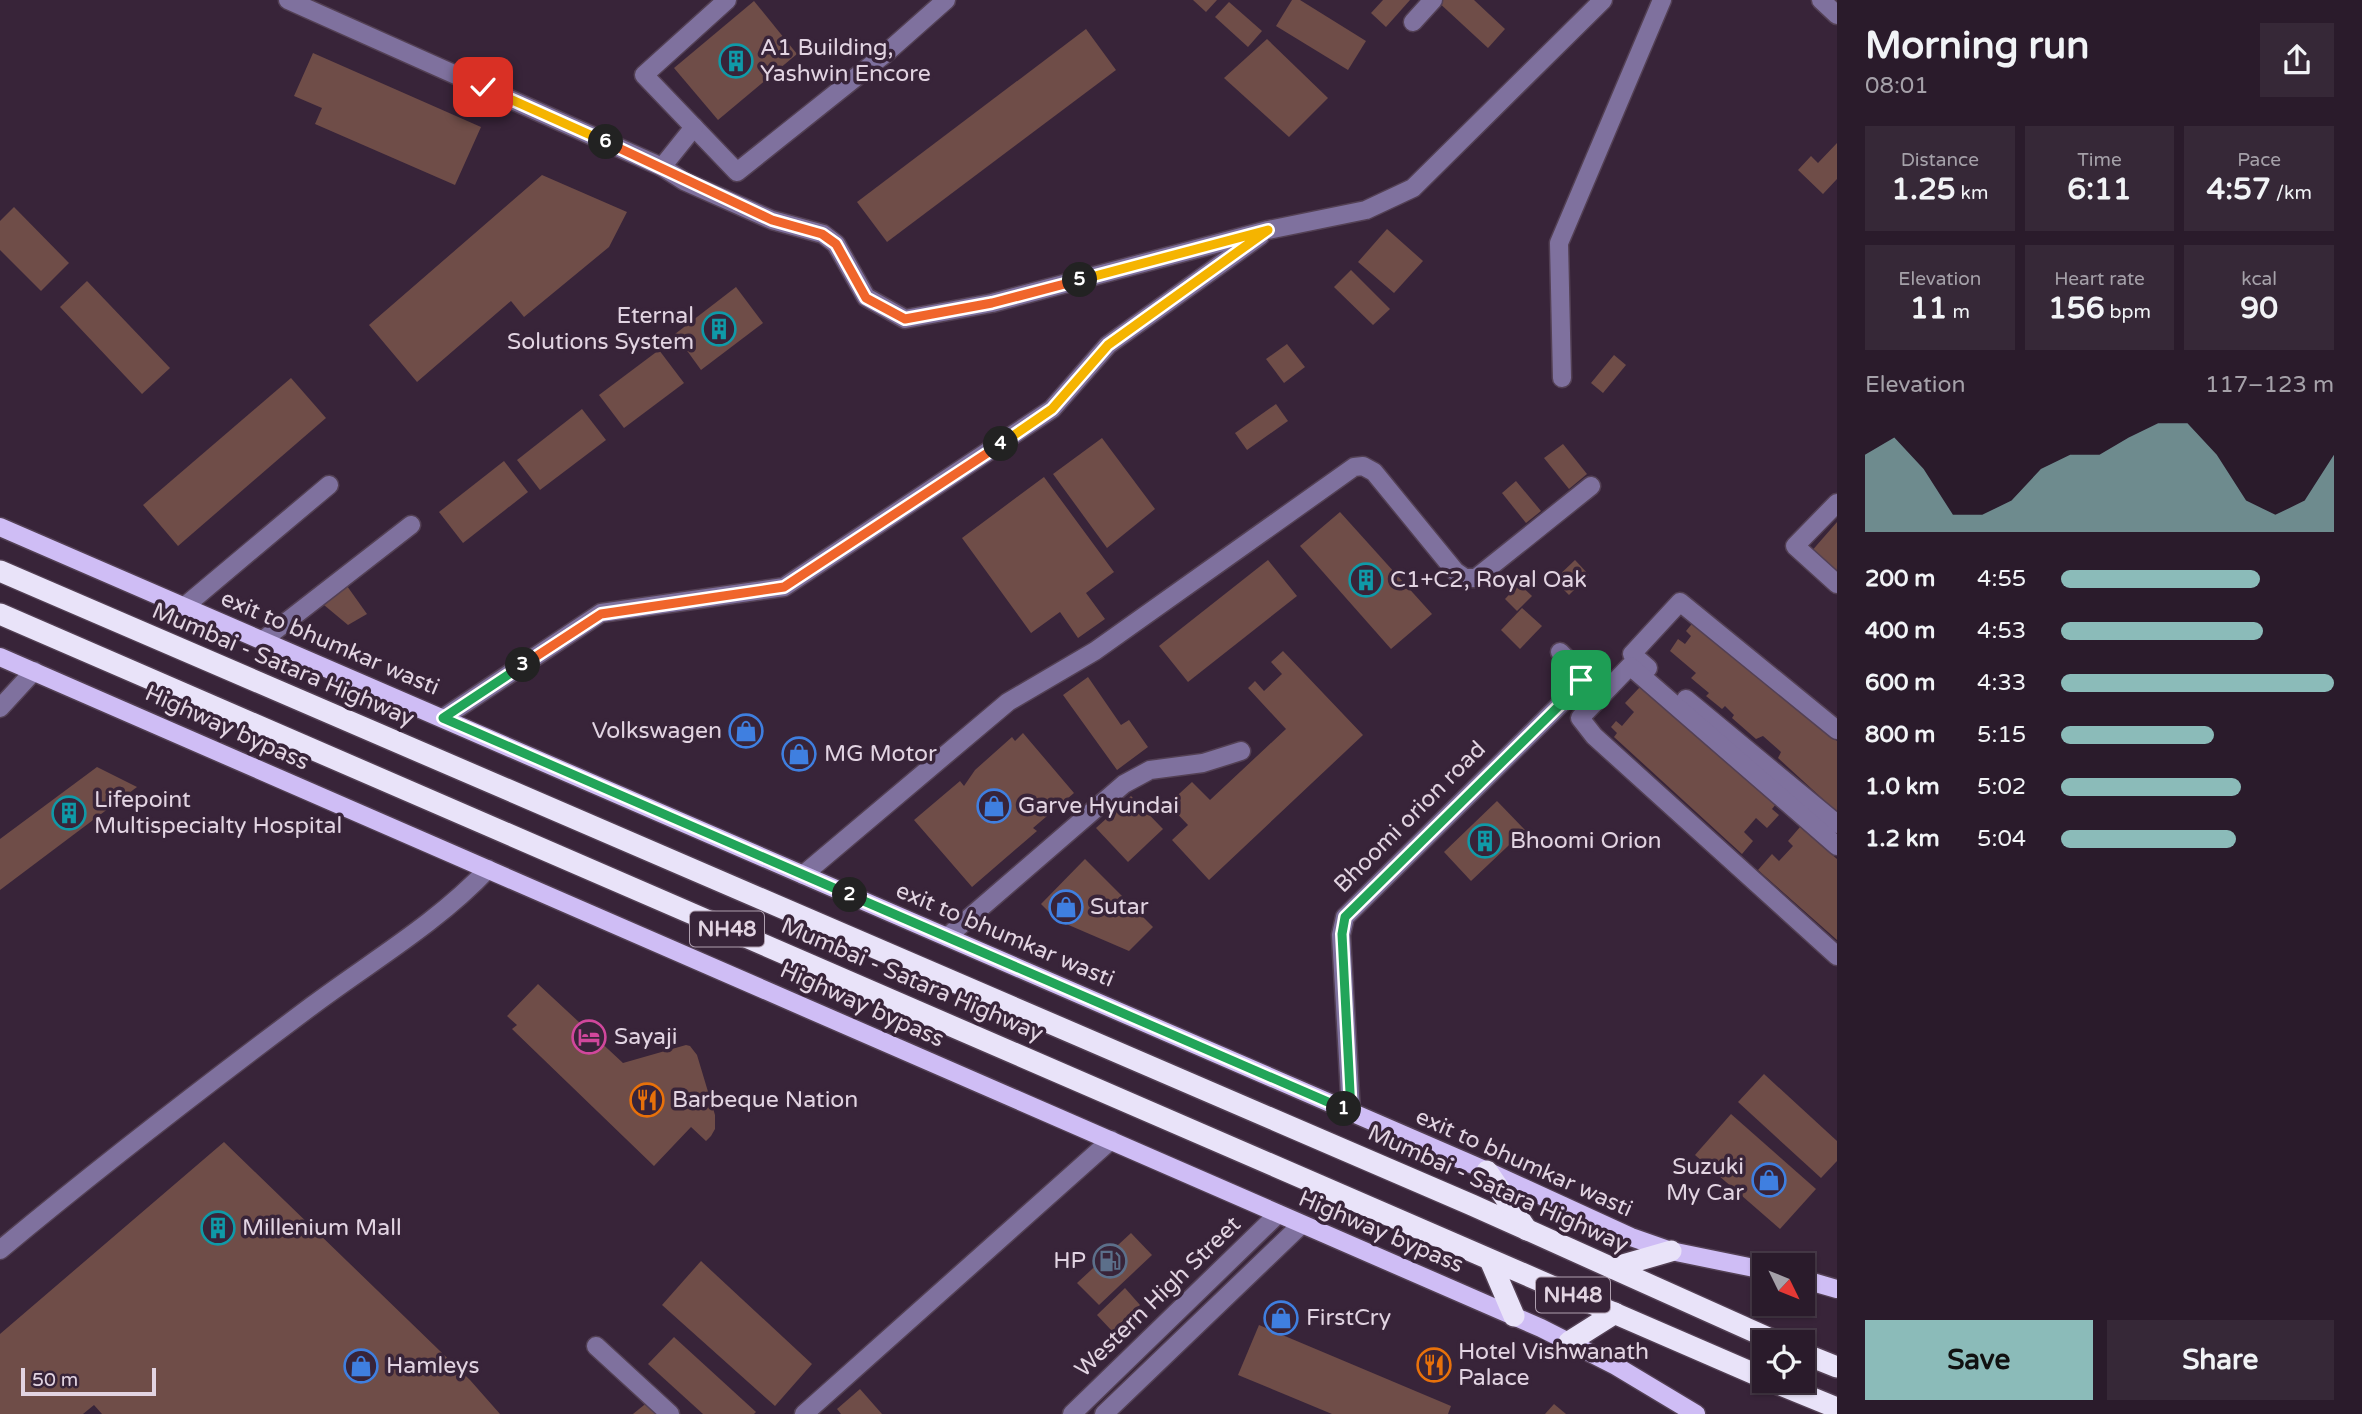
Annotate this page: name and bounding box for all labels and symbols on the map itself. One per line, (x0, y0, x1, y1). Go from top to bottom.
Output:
place label: A1 Building, Yashwin Encore (760, 34, 931, 88)
building icon: A1 Building, Yashwin Encore (717, 42, 755, 80)
pin (453, 57, 513, 117)
pin: 6 (588, 124, 624, 160)
pin: 5 (1062, 262, 1098, 298)
place label: Eternal Solutions System (507, 302, 694, 356)
building icon: Eternal Solutions System (700, 310, 738, 348)
pin: 4 (984, 426, 1018, 462)
building icon: C1+C2, Royal Oak (1347, 561, 1385, 599)
place label: C1+C2, Royal Oak (1390, 566, 1587, 594)
street label: exit to bhumkar wasti (217, 584, 443, 702)
street label: Mumbai - Satara Highway (148, 597, 418, 733)
pin: 3 (505, 648, 540, 682)
pin (1551, 650, 1611, 710)
street label: Highway bypass (141, 679, 313, 777)
shop icon: Volkswagen (727, 712, 765, 750)
place label: Volkswagen (592, 717, 722, 745)
shop icon: MG Motor (780, 735, 818, 773)
street label: Bhoomi orion road (1328, 735, 1492, 899)
place label: MG Motor (824, 740, 937, 768)
place label: Lifepoint Multispecialty Hospital (94, 786, 342, 840)
shop icon: Garve Hyundai (975, 787, 1013, 825)
place label: Garve Hyundai (1018, 792, 1179, 820)
building icon: Lifepoint Multispecialty Hospital (50, 794, 88, 832)
building icon: Bhoomi Orion (1466, 822, 1504, 860)
place label: Bhoomi Orion (1510, 827, 1662, 855)
street label: exit to bhumkar wasti (892, 876, 1118, 994)
pin: 2 (832, 878, 868, 912)
shop icon: Sutar (1047, 888, 1085, 926)
place label: Sutar (1090, 893, 1149, 921)
road number: NH48 (690, 912, 764, 946)
street label: Mumbai - Satara Highway (777, 912, 1047, 1048)
street label: Highway bypass (776, 956, 948, 1054)
hotel icon: Sayaji (570, 1018, 608, 1056)
place label: Sayaji (614, 1023, 678, 1051)
restaurant icon: Barbeque Nation (628, 1081, 666, 1119)
place label: Barbeque Nation (672, 1086, 858, 1114)
pin: 1 (1326, 1092, 1362, 1126)
street label: exit to bhumkar wasti (1411, 1103, 1637, 1223)
street label: Mumbai - Satara Highway (1363, 1119, 1633, 1259)
place label: Suzuki My Car (1666, 1153, 1744, 1207)
shop icon: Suzuki My Car (1750, 1161, 1788, 1199)
street label: Highway bypass (1294, 1185, 1468, 1279)
building icon: Millenium Mall (199, 1209, 237, 1247)
street label: Western High Street (1069, 1210, 1247, 1383)
place label: Millenium Mall (242, 1214, 402, 1242)
fuel station icon: HP (1091, 1242, 1129, 1280)
place label: HP (1053, 1247, 1086, 1275)
north arrow (1752, 1253, 1815, 1316)
road number: NH48 (1536, 1278, 1610, 1312)
shop icon: FirstCry (1262, 1299, 1300, 1337)
place label: FirstCry (1306, 1304, 1391, 1332)
place label: Hotel Vishwanath Palace (1458, 1338, 1649, 1392)
restaurant icon: Hotel Vishwanath Palace (1415, 1346, 1453, 1384)
shop icon: Hamleys (342, 1347, 380, 1385)
place label: Hamleys (386, 1352, 479, 1380)
scale bar (21, 1365, 156, 1397)

